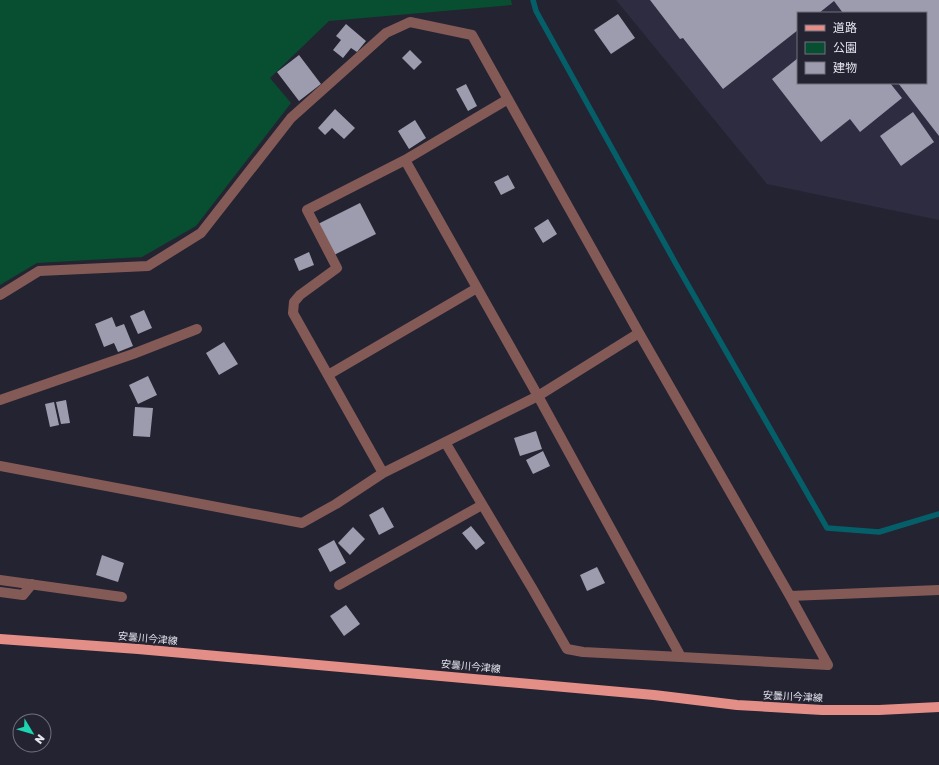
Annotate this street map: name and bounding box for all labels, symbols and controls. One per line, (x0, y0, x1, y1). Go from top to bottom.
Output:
legend (797, 12, 927, 84)
text: 道路 (833, 20, 857, 35)
text: 公園 (833, 40, 857, 55)
text: 建物 (833, 60, 857, 75)
street label: 安曇川今津線 (118, 629, 178, 647)
street label: 安曇川今津線 (441, 657, 501, 675)
street label: 安曇川今津線 (763, 688, 823, 704)
north arrow (12, 713, 52, 753)
text: N (33, 732, 48, 747)

